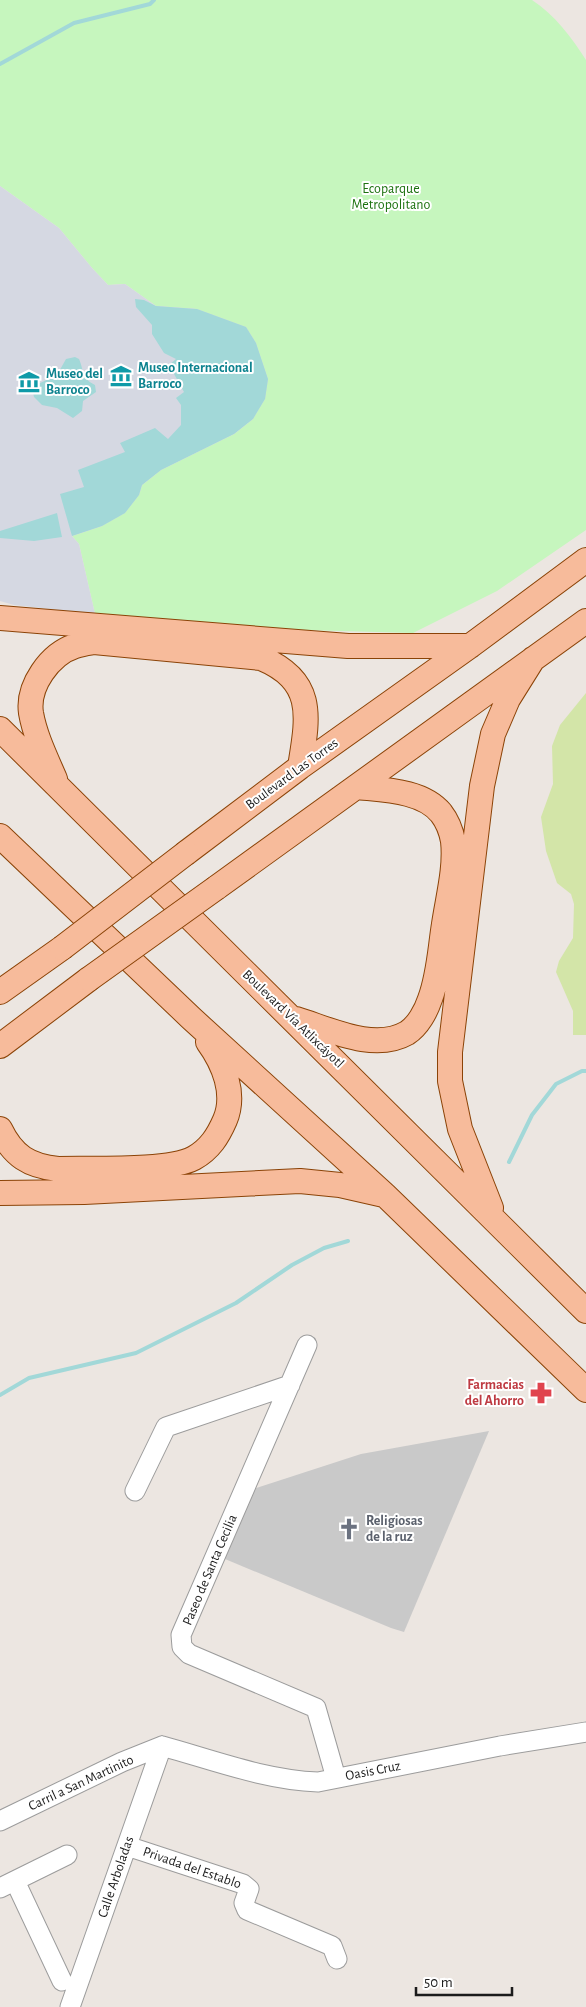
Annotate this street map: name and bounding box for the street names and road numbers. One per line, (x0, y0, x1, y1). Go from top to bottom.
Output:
street label: Boulevard Las Torres (243, 736, 341, 812)
street label: Boulevard Vía Atlixcáyotl (240, 967, 346, 1071)
street label: Paseo de Santa Cecilia (180, 1512, 240, 1627)
street label: Carril a San Martinito (26, 1752, 136, 1813)
street label: Oasis Cruz (344, 1759, 402, 1783)
street label: Calle Arboladas (96, 1835, 136, 1919)
street label: Privada del Establo (141, 1845, 243, 1891)

